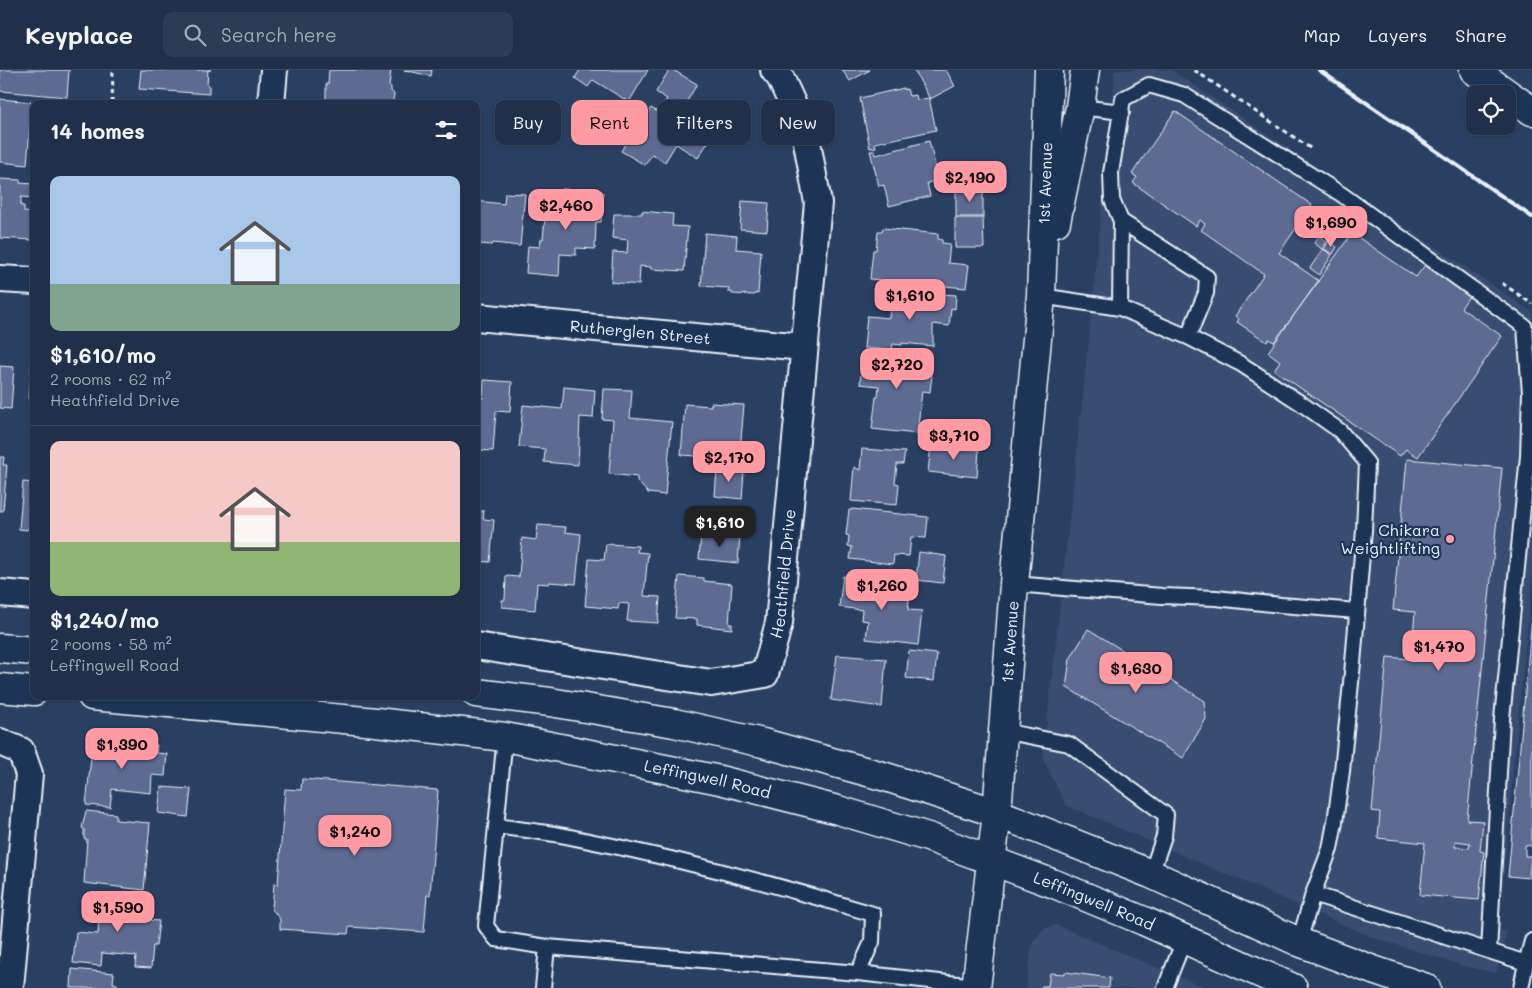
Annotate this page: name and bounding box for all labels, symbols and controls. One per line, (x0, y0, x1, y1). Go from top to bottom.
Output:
search box (163, 12, 513, 57)
text: Keyplace (25, 19, 133, 50)
icon: search (181, 21, 209, 49)
text: Search here (221, 22, 337, 47)
text: Map (1304, 23, 1340, 47)
text: Layers (1368, 23, 1427, 47)
text: Share (1455, 23, 1507, 47)
map controls (1466, 85, 1516, 135)
button: locate (1466, 85, 1516, 135)
chip: Buy (495, 100, 561, 145)
chip: Rent (571, 100, 648, 145)
chip: Filters (658, 100, 751, 145)
chip: New (761, 100, 835, 145)
icon: filters (432, 116, 460, 144)
text: 14 homes (50, 117, 145, 144)
street label: 1st Avenue (1033, 142, 1056, 225)
pin: $2,190 (929, 160, 1011, 203)
text: $2,190 (945, 166, 995, 187)
pin: $2,460 (525, 189, 607, 231)
text: $2,460 (539, 194, 593, 215)
pin: $1,690 (1290, 206, 1372, 248)
icon: home (210, 208, 300, 298)
text: $1,690 (1305, 211, 1357, 232)
pin: $1,610 (869, 278, 951, 321)
text: $1,610 (886, 284, 934, 305)
street label: Rutherglen Street (569, 315, 712, 348)
text: $1,610/mo (50, 341, 156, 368)
pin: $2,720 (856, 348, 938, 390)
text: $2,720 (871, 353, 923, 374)
text: 2 rooms · 62 m² (50, 368, 171, 389)
text: Heathfield Drive (50, 389, 180, 410)
pin: $3,710 (913, 418, 995, 461)
text: $3,710 (929, 424, 979, 445)
pin: $2,170 (688, 440, 770, 483)
text: $2,170 (704, 446, 754, 467)
icon: home (210, 474, 300, 564)
pin: $1,610 (679, 506, 761, 548)
street label: Heathfield Drive (764, 508, 800, 641)
text: $1,610 (696, 511, 744, 532)
place label: Chikara Weightlifting (1341, 519, 1440, 558)
marker: Chikara Weightlifting (1444, 533, 1456, 545)
pin: $1,260 (841, 568, 923, 611)
text: $1,260 (857, 574, 907, 595)
street label: 1st Avenue (996, 600, 1023, 684)
text: $1,240/mo (50, 606, 159, 633)
pin: $1,470 (1398, 630, 1480, 672)
text: 2 rooms · 58 m² (50, 633, 172, 654)
text: $1,470 (1413, 635, 1465, 656)
pin: $1,630 (1095, 652, 1177, 694)
text: Leffingwell Road (50, 654, 179, 675)
text: $1,630 (1110, 657, 1162, 678)
pin: $1,390 (81, 728, 163, 770)
text: $1,390 (96, 733, 148, 754)
street label: Leffingwell Road (643, 754, 773, 803)
pin: $1,240 (314, 814, 396, 857)
text: $1,240 (329, 820, 381, 841)
street label: Leffingwell Road (1031, 866, 1158, 935)
pin: $1,590 (77, 890, 159, 933)
text: $1,590 (92, 896, 144, 917)

